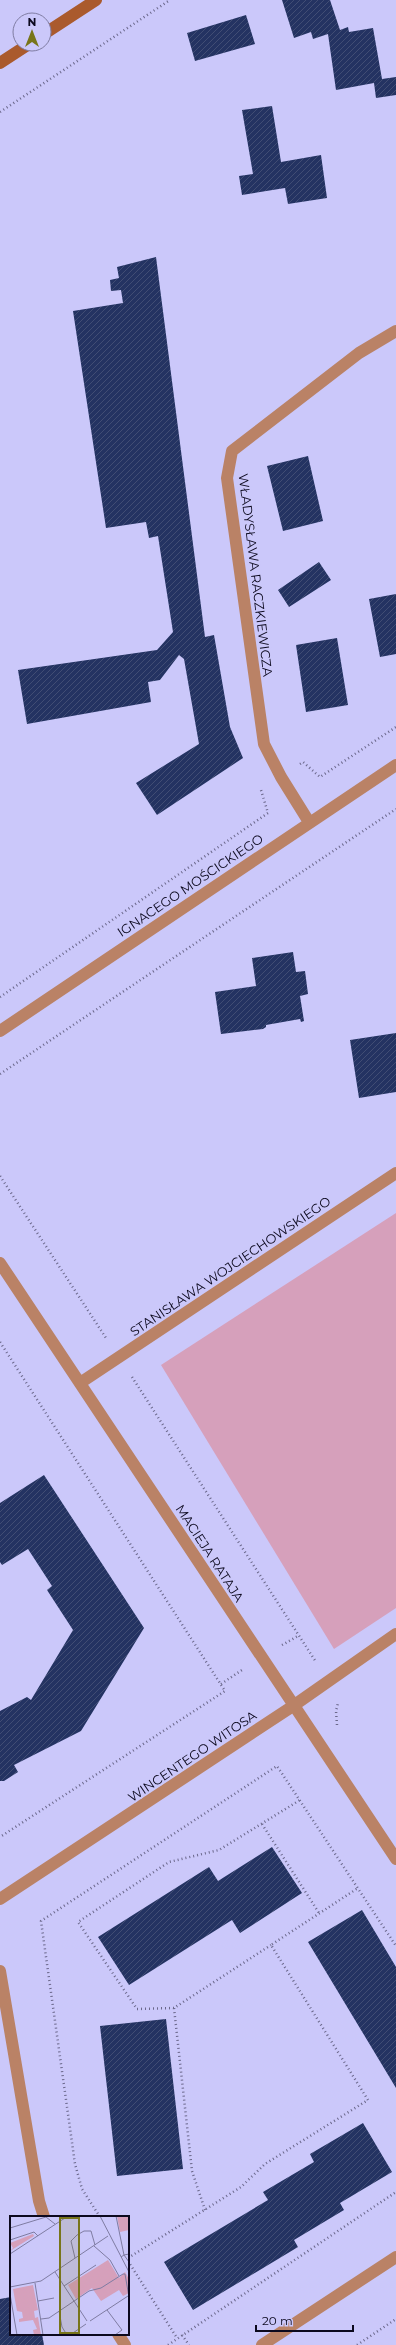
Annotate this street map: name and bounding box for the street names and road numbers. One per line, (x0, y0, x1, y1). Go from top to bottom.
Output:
street label: WŁADYSŁAWA RACZKIEWICZA (236, 473, 276, 678)
street label: IGNACEGO MOŚCICKIEGO (114, 830, 266, 940)
street label: STANISŁAWA WOJCIECHOWSKIEGO (127, 1193, 333, 1339)
street label: MACIEJA RATAJA (173, 1501, 248, 1605)
street label: WINCENTEGO WITOSA (125, 1707, 260, 1805)

